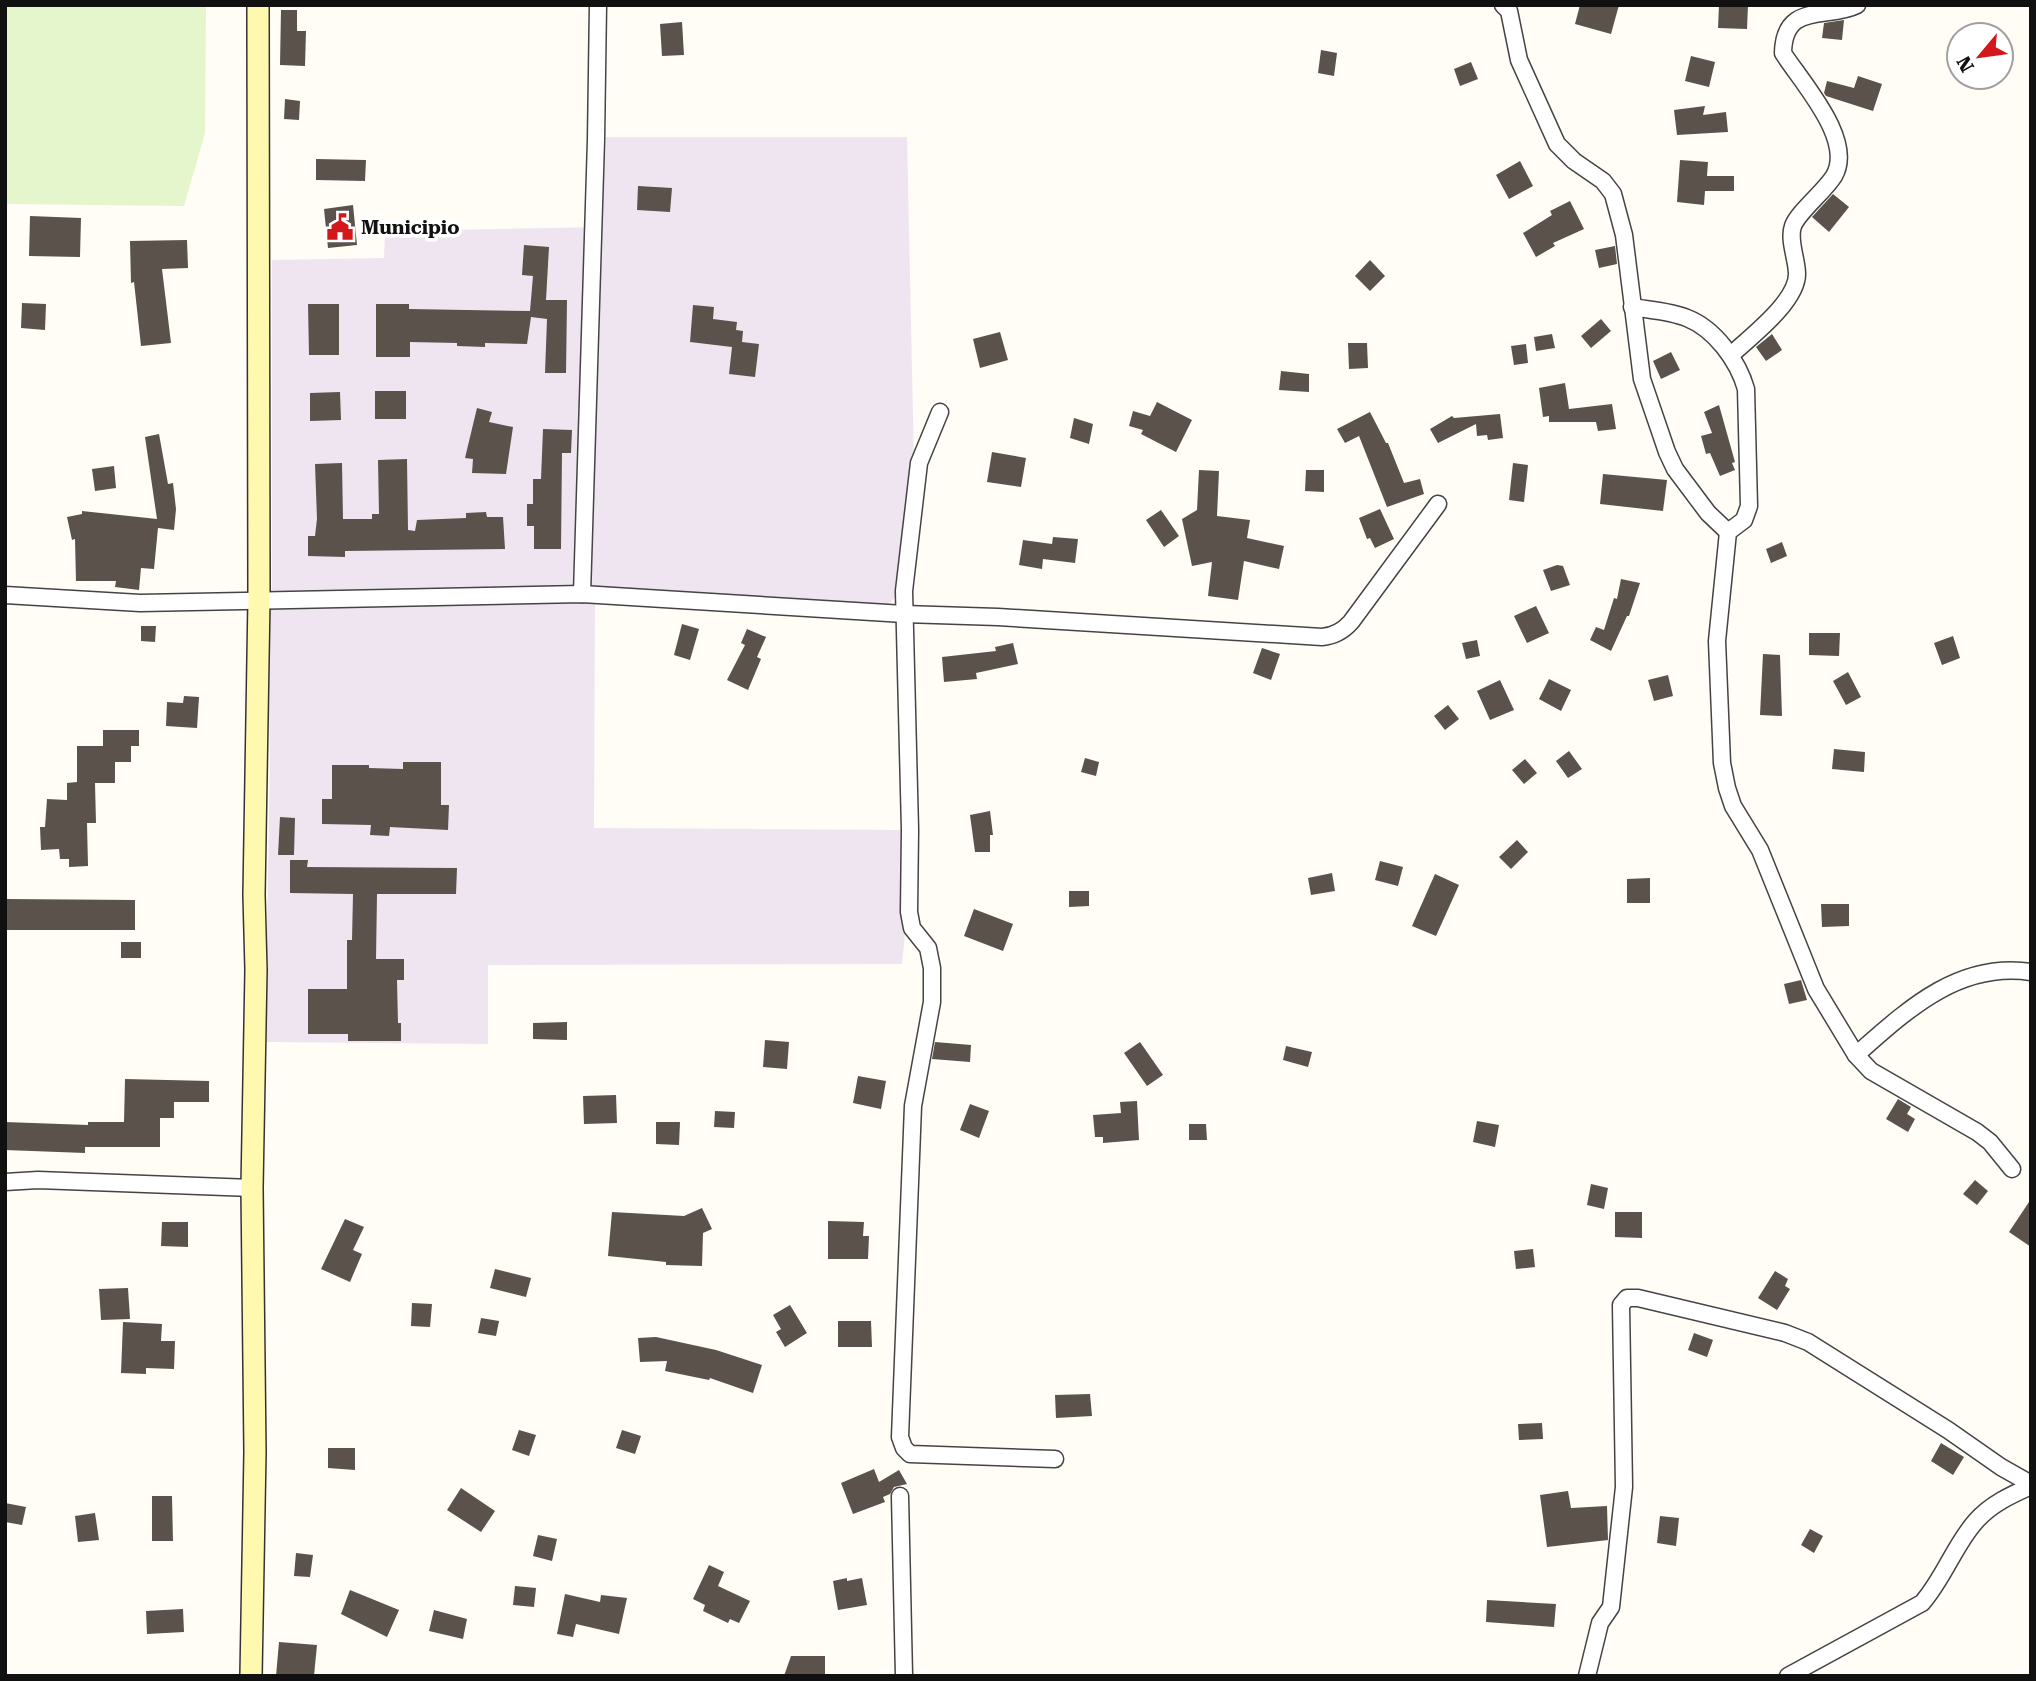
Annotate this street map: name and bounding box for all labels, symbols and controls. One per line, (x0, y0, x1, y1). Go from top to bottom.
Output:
north arrow (1945, 21, 2015, 91)
text: N (1952, 52, 1979, 76)
public building icon: Municipio (325, 212, 355, 242)
place label: Municipio (361, 216, 459, 239)

